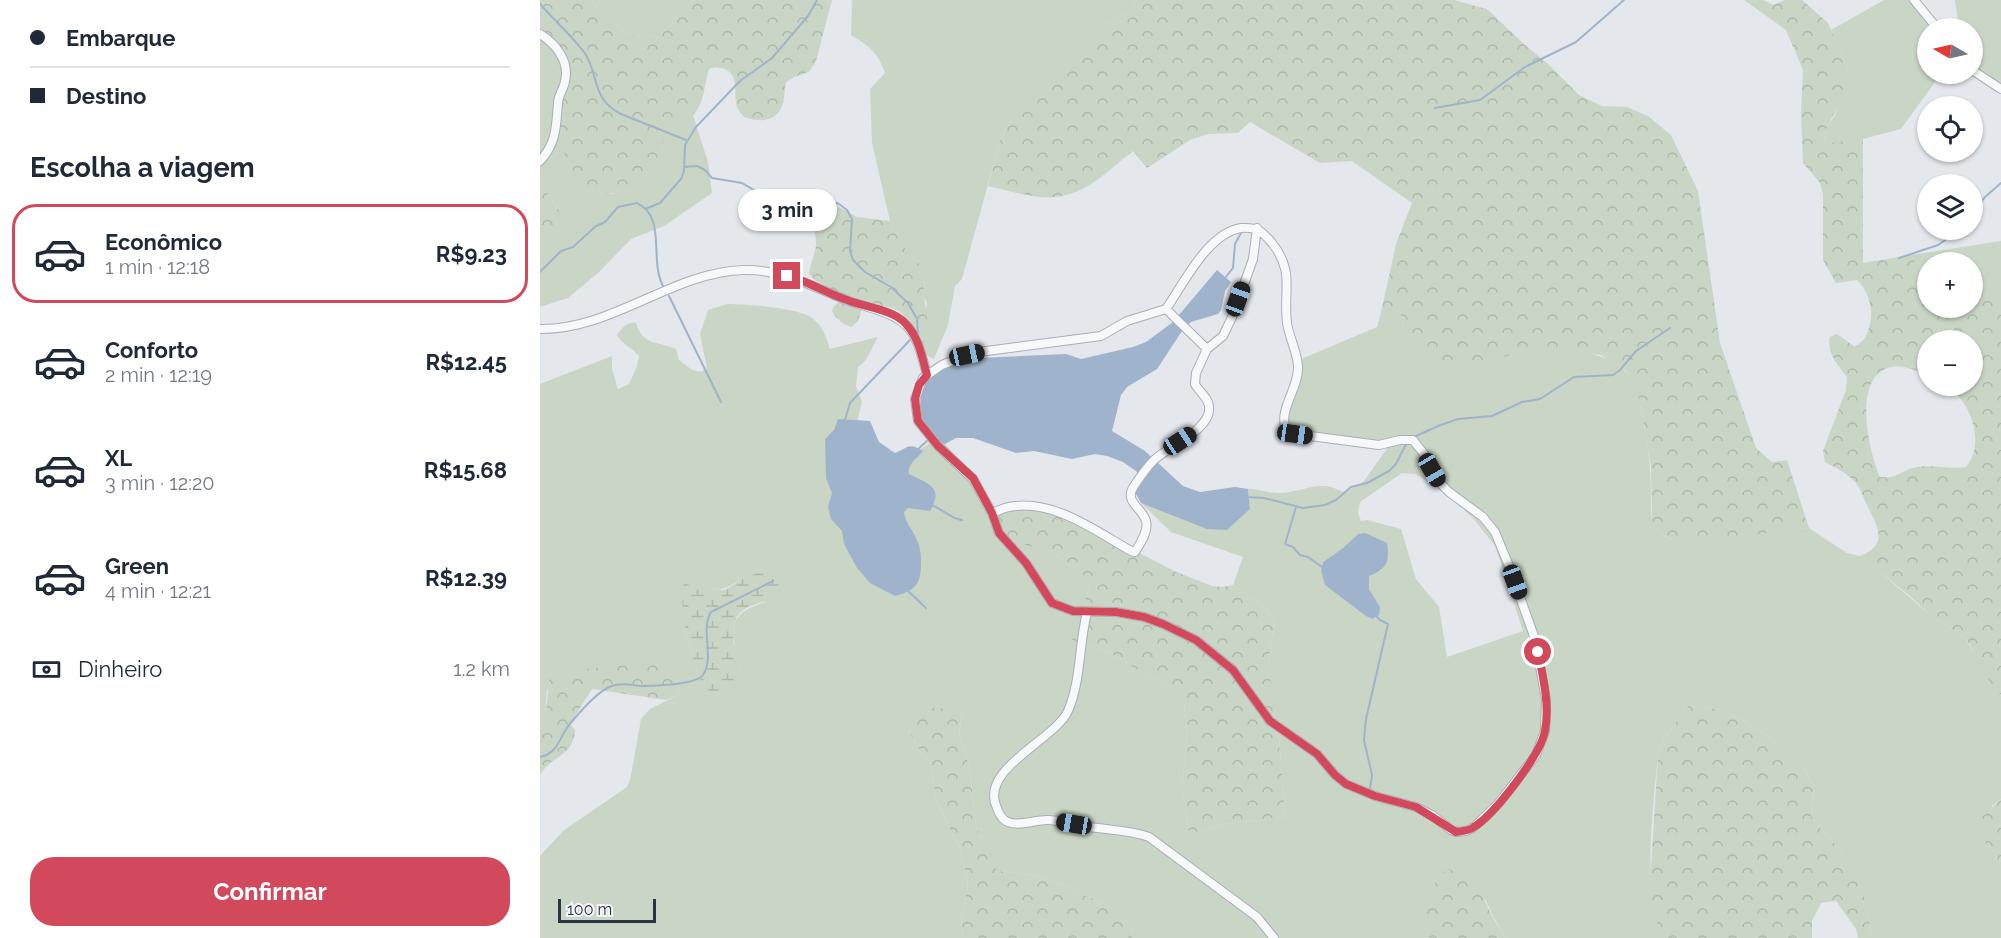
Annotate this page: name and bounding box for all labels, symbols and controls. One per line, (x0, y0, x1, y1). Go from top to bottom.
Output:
north arrow (1917, 18, 1983, 84)
map controls (1917, 18, 1983, 396)
text: Embarque (66, 25, 175, 51)
text: Destino (66, 83, 146, 109)
button: locate (1917, 96, 1983, 162)
text: Escolha a viagem (30, 152, 255, 183)
button: layers (1917, 174, 1983, 240)
callout: 3 min (738, 189, 836, 231)
text: 3 min (762, 198, 813, 222)
icon: car (33, 227, 87, 281)
text: Econômico (105, 229, 222, 255)
text: R$9.23 (436, 241, 507, 267)
button: + (1917, 252, 1983, 318)
text: 1 min · 12:18 (105, 255, 210, 279)
route end (773, 262, 800, 289)
car (1223, 279, 1253, 319)
button: − (1917, 330, 1983, 396)
icon: car (33, 335, 87, 389)
text: Conforto (105, 337, 198, 363)
car (948, 342, 986, 368)
text: R$12.45 (425, 349, 507, 375)
text: 2 min · 12:19 (105, 363, 212, 387)
car (1276, 423, 1314, 445)
car (1160, 424, 1200, 458)
icon: car (33, 443, 87, 497)
text: XL (105, 445, 132, 471)
car (1415, 450, 1449, 490)
text: R$15.68 (424, 457, 507, 483)
text: 3 min · 12:20 (105, 471, 215, 495)
icon: car (33, 551, 87, 605)
text: Green (105, 553, 169, 579)
car (1500, 562, 1530, 602)
text: R$12.39 (425, 565, 507, 591)
text: 4 min · 12:21 (105, 579, 211, 603)
route start (1524, 638, 1551, 665)
icon: cash (30, 653, 63, 686)
text: Dinheiro (78, 656, 162, 682)
text: 1.2 km (453, 657, 510, 681)
car (1055, 812, 1093, 836)
button: Confirmar (30, 857, 510, 926)
scale bar (558, 896, 656, 924)
text: 100 m (567, 900, 612, 919)

